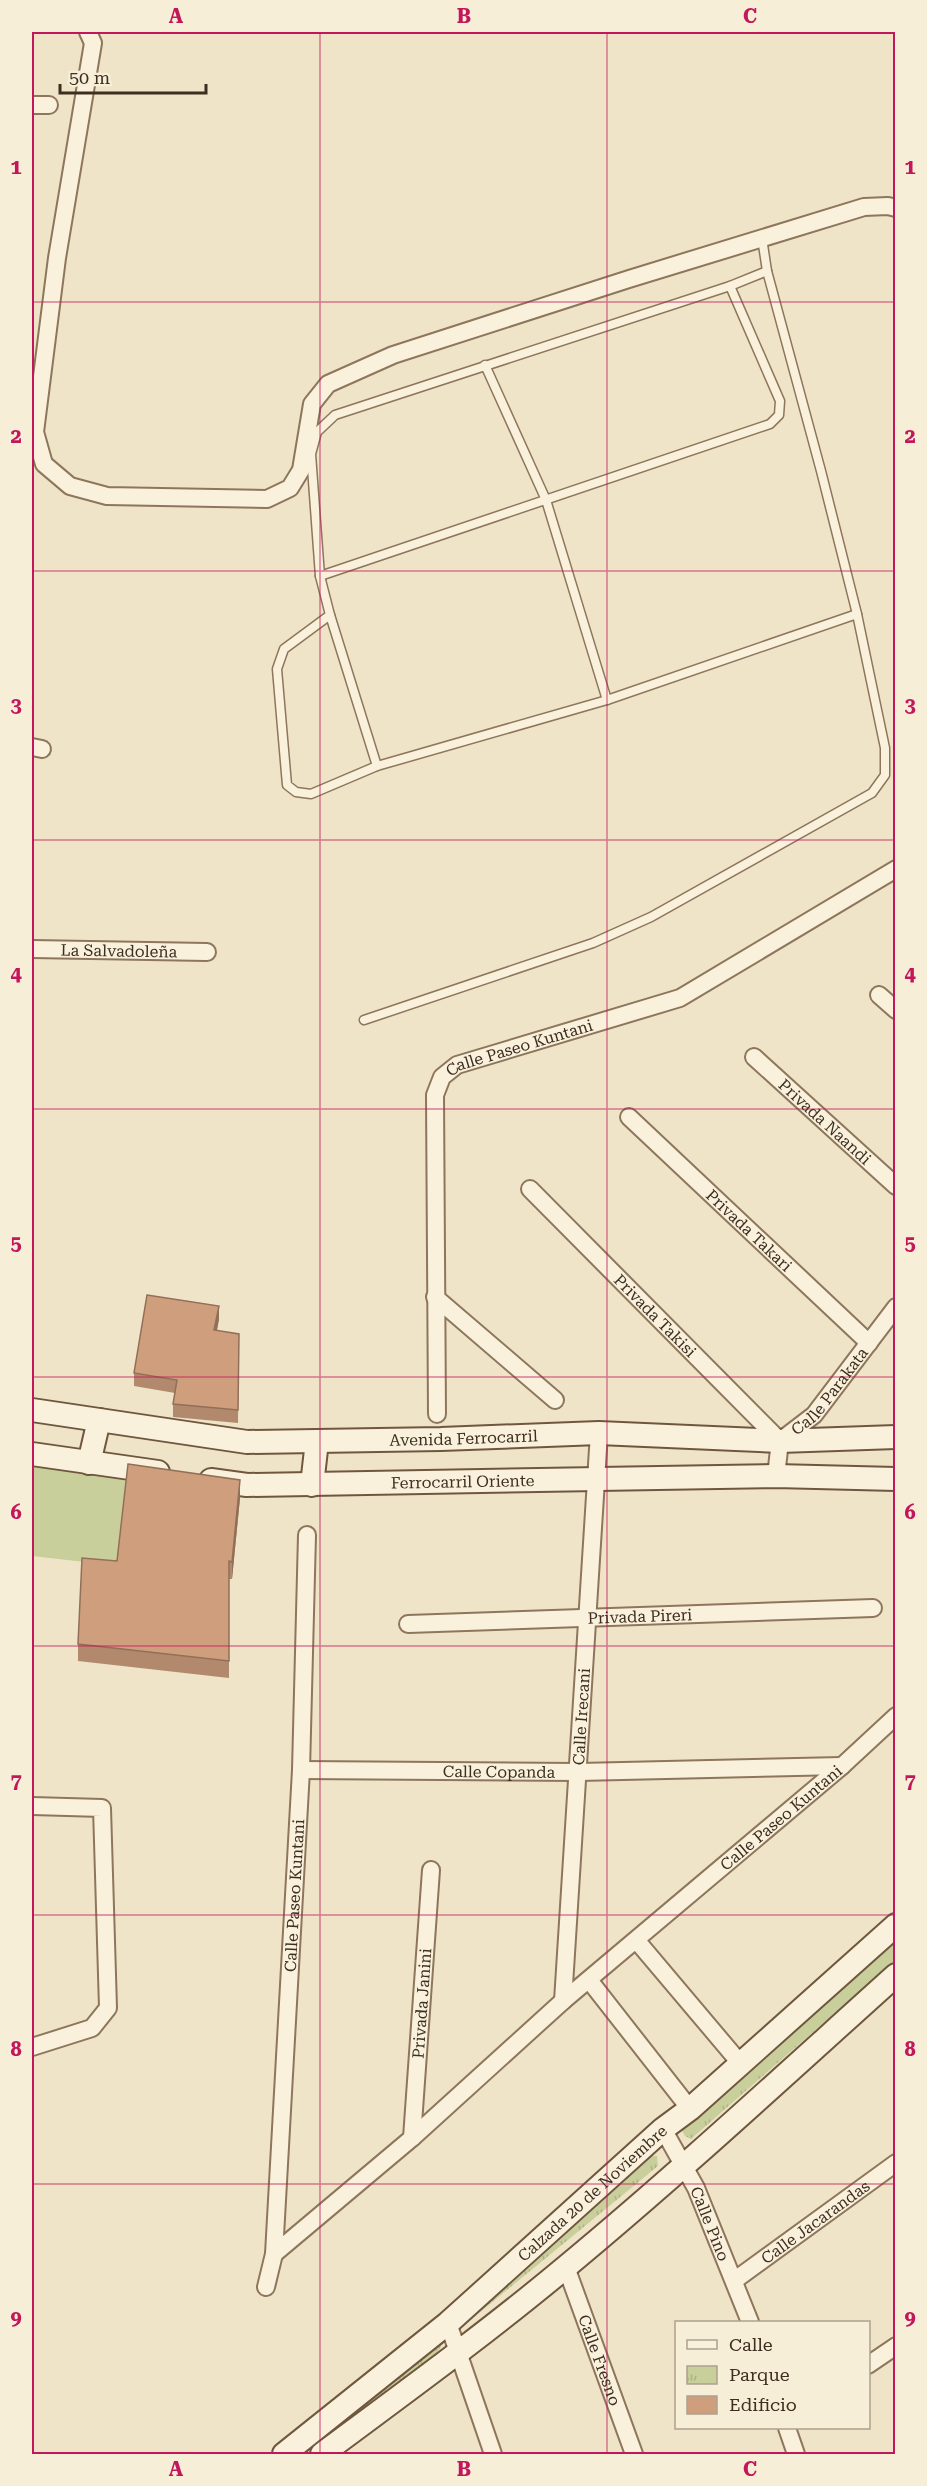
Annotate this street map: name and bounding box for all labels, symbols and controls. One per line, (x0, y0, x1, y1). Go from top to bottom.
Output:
text: A (169, 4, 184, 28)
text: B (457, 4, 471, 28)
text: C (743, 4, 757, 28)
scale bar (60, 57, 206, 95)
text: 50 m (69, 67, 110, 88)
text: 1 (10, 155, 22, 179)
text: 1 (904, 155, 916, 179)
text: 2 (10, 424, 22, 448)
text: 2 (904, 424, 916, 448)
text: 3 (10, 693, 22, 717)
text: 3 (904, 693, 916, 717)
street label: La Salvadoleña (60, 940, 178, 961)
text: 4 (10, 962, 22, 986)
text: 4 (904, 962, 916, 986)
street label: Calle Paseo Kuntani (442, 1016, 595, 1080)
street label: Privada Naandi (775, 1075, 875, 1169)
street label: Privada Takari (702, 1186, 796, 1275)
text: 5 (10, 1231, 22, 1255)
text: 5 (904, 1231, 916, 1255)
street label: Privada Takisi (610, 1270, 700, 1361)
street label: Calle Parakata (787, 1344, 872, 1439)
street label: Avenida Ferrocarril (389, 1426, 538, 1450)
street label: Ferrocarril Oriente (391, 1471, 535, 1493)
text: 6 (10, 1500, 22, 1524)
text: 6 (904, 1500, 916, 1524)
street label: Privada Pireri (587, 1605, 693, 1628)
street label: Calle Irecani (569, 1667, 594, 1766)
street label: Calle Paseo Kuntani (716, 1761, 846, 1875)
street label: Calle Copanda (443, 1762, 556, 1782)
text: 7 (10, 1769, 22, 1793)
text: 7 (904, 1769, 916, 1793)
street label: Calle Paseo Kuntani (281, 1818, 308, 1973)
street label: Privada Janini (409, 1947, 435, 2059)
text: 8 (10, 2037, 22, 2061)
text: 8 (904, 2037, 916, 2061)
street label: Calzada 20 de Noviembre (514, 2121, 671, 2266)
street label: Calle Jacarandas (757, 2176, 874, 2268)
street label: Calle Pino (686, 2184, 733, 2264)
text: 9 (10, 2306, 22, 2330)
text: 9 (904, 2306, 916, 2330)
street label: Calle Fresno (574, 2312, 625, 2408)
legend (675, 2321, 870, 2429)
text: Calle (729, 2334, 773, 2355)
text: Parque (729, 2364, 790, 2385)
text: Edificio (729, 2394, 797, 2415)
text: A (169, 2457, 184, 2481)
text: B (457, 2457, 471, 2481)
text: C (743, 2457, 757, 2481)

